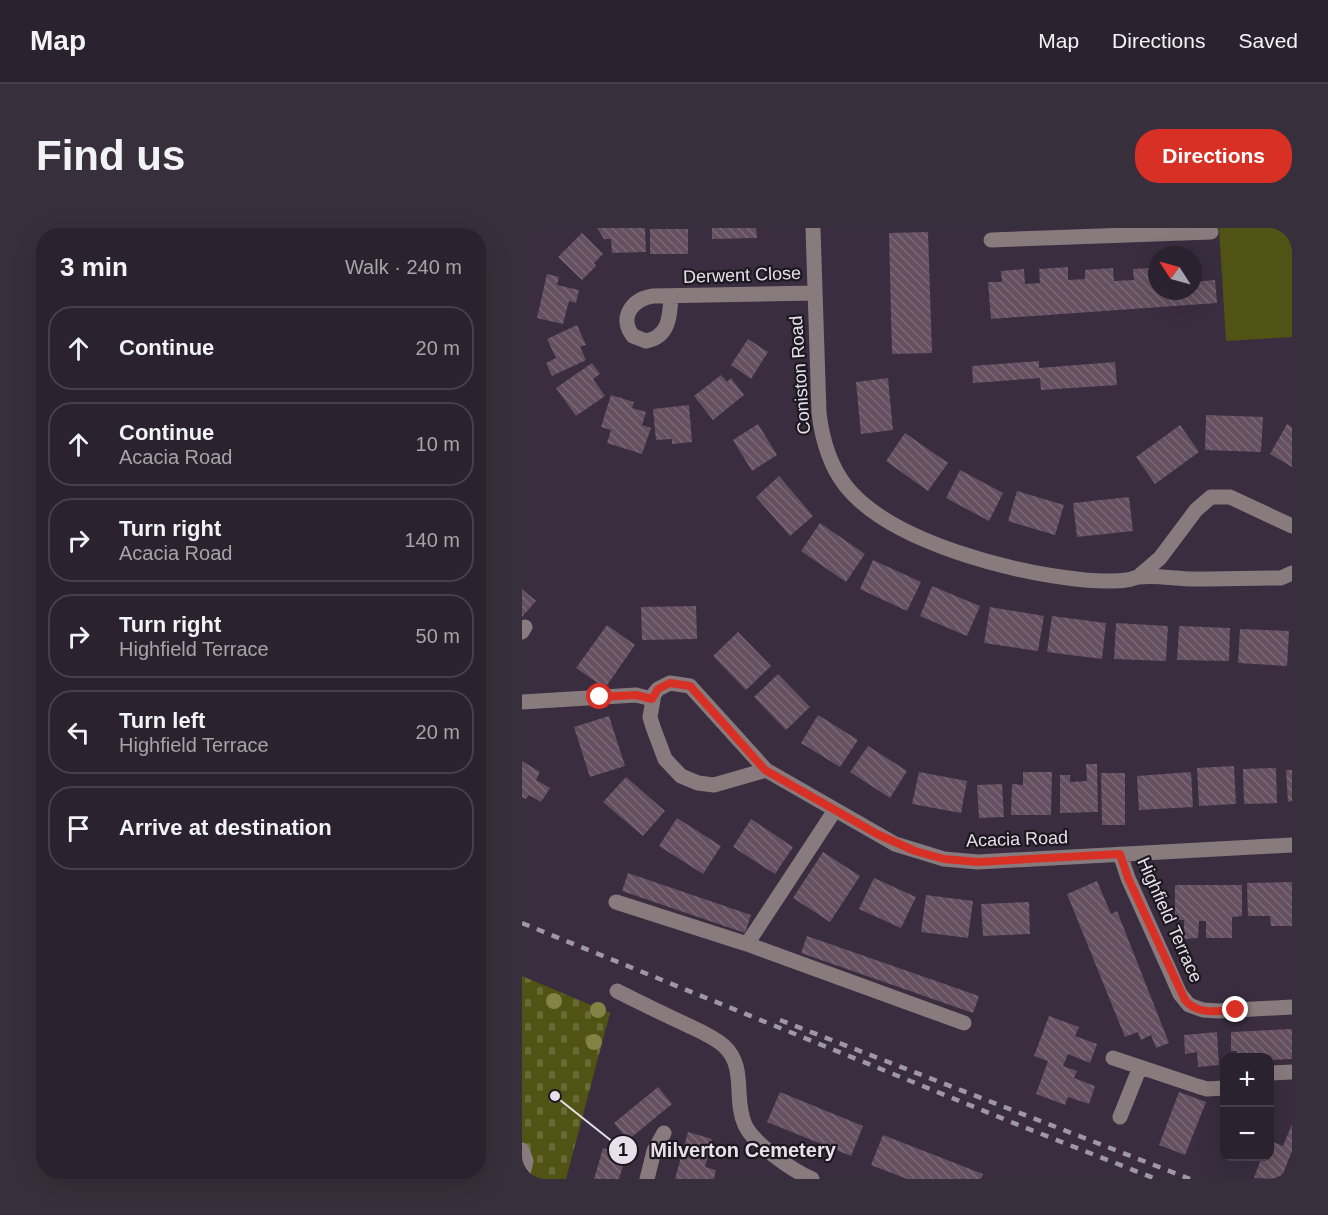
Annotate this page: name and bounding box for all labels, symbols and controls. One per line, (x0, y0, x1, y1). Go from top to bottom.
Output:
text: Map (30, 25, 86, 56)
text: Map (1038, 29, 1079, 52)
text: Directions (1112, 29, 1205, 52)
text: Saved (1238, 29, 1298, 52)
button: Directions (1135, 129, 1292, 183)
text: Find us (36, 132, 185, 179)
north arrow (1148, 246, 1202, 300)
text: 3 min (60, 252, 128, 282)
text: Walk · 240 m (345, 256, 462, 278)
street label: Derwent Close (683, 263, 801, 287)
street label: Coniston Road (786, 315, 814, 435)
icon: ahead (62, 332, 95, 365)
text: Continue (119, 335, 214, 360)
text: 20 m (416, 337, 460, 359)
text: Continue (119, 420, 214, 445)
icon: ahead (62, 428, 95, 461)
text: 10 m (416, 433, 460, 455)
text: Acacia Road (119, 446, 232, 468)
text: Turn right (119, 516, 221, 541)
icon: right (62, 524, 95, 557)
text: 140 m (404, 529, 460, 551)
text: Acacia Road (119, 542, 232, 564)
text: Turn right (119, 612, 221, 637)
icon: right (62, 620, 95, 653)
text: 50 m (416, 625, 460, 647)
text: Highfield Terrace (119, 638, 269, 660)
route start (586, 683, 612, 709)
text: Turn left (119, 708, 205, 733)
icon: left (62, 716, 95, 749)
text: 20 m (416, 721, 460, 743)
text: Highfield Terrace (119, 734, 269, 756)
icon: arrive (62, 812, 95, 845)
text: Arrive at destination (119, 815, 332, 840)
street label: Acacia Road (966, 827, 1068, 851)
street label: Highfield Terrace (1133, 854, 1207, 986)
route end (1222, 996, 1248, 1022)
map controls (1220, 1053, 1274, 1161)
button: + (1220, 1053, 1274, 1107)
button: − (1220, 1107, 1274, 1161)
callout: Milverton Cemetery (608, 1131, 848, 1169)
text: Milverton Cemetery (650, 1139, 837, 1161)
text: 1 (618, 1140, 628, 1160)

